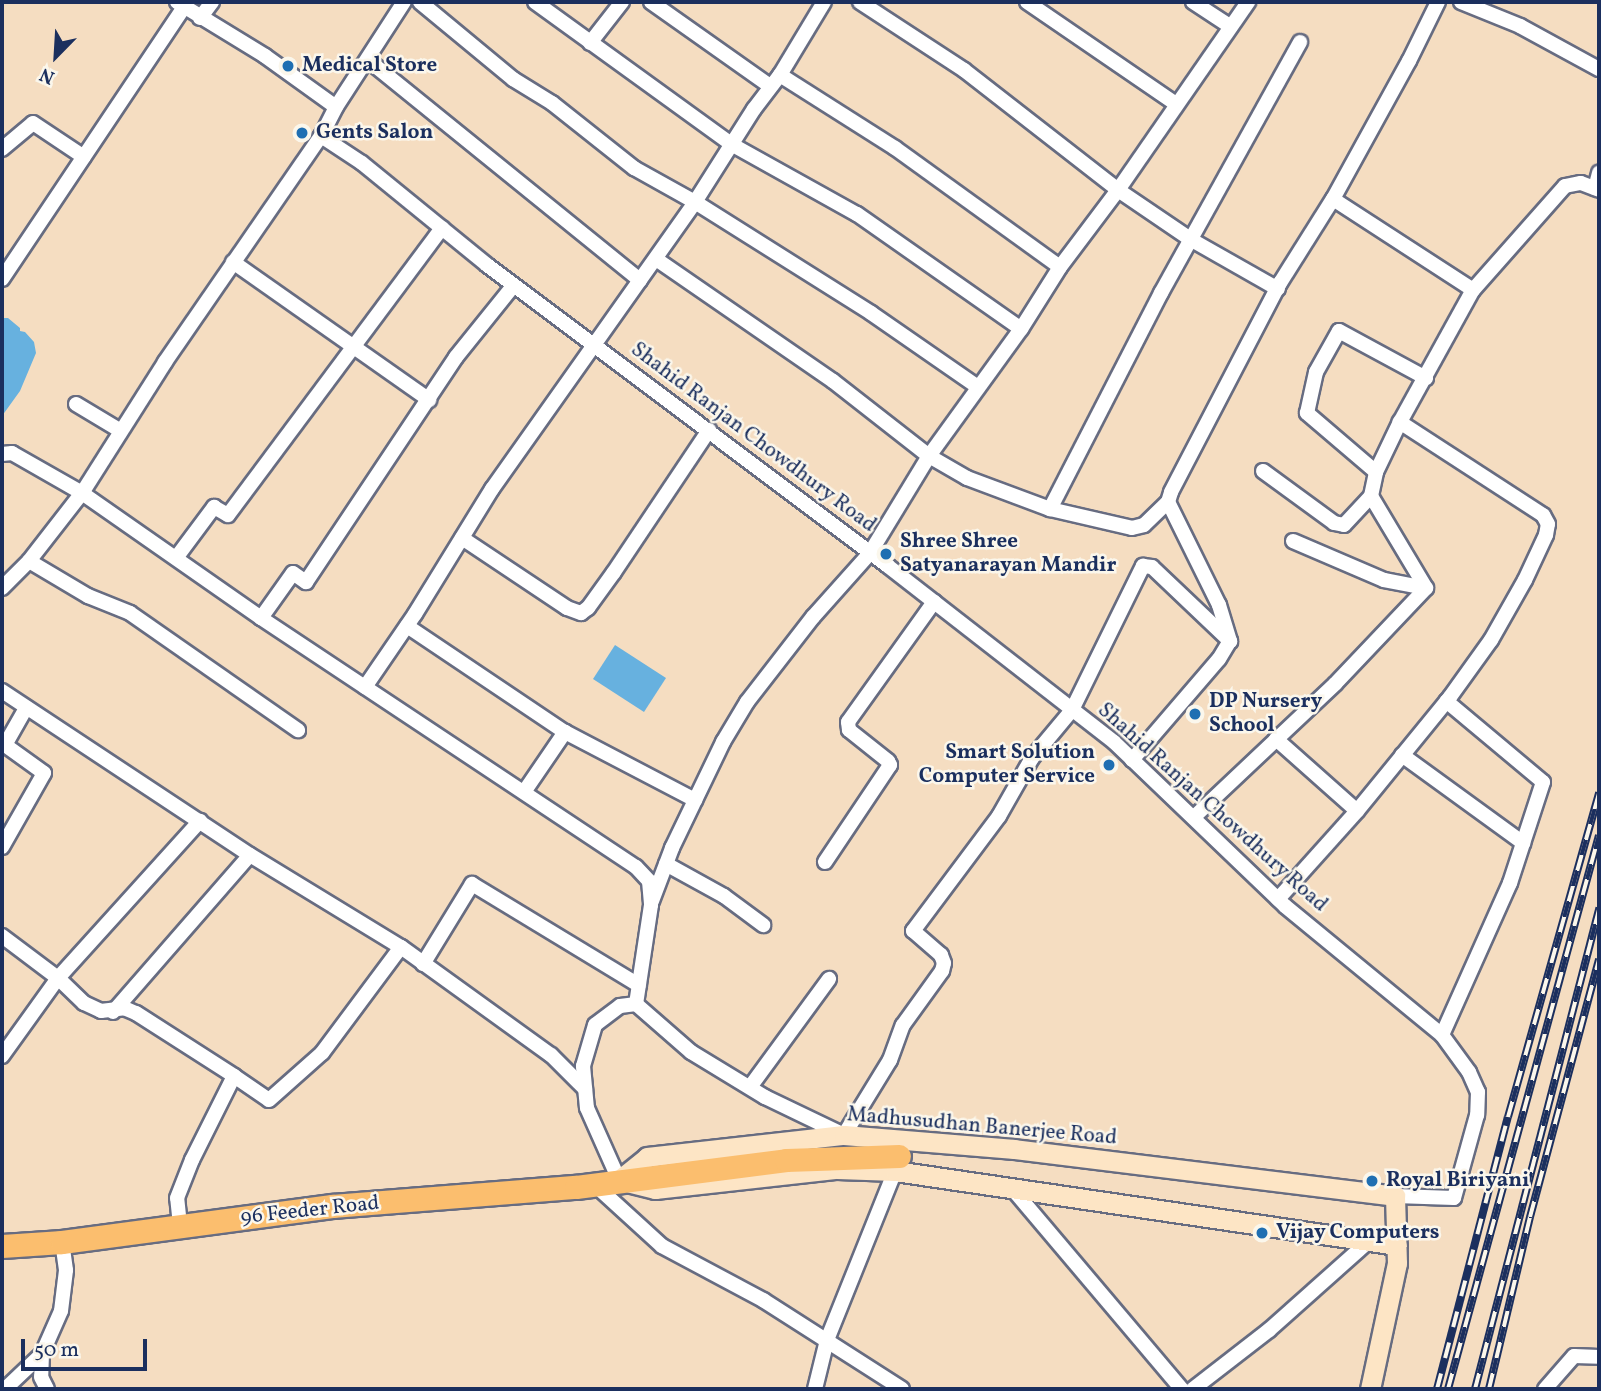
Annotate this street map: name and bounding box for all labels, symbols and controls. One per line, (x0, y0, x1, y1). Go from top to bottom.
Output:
north arrow (21, 21, 91, 91)
place label: Medical Store (302, 53, 437, 79)
marker: Medical Store (280, 58, 296, 74)
text: N (36, 61, 59, 90)
place label: Gents Salon (316, 120, 433, 146)
marker: Gents Salon (294, 125, 310, 141)
street label: Shahid Ranjan Chowdhury Road (625, 337, 881, 539)
place label: Shree Shree Satyanarayan Mandir (900, 529, 1116, 579)
marker: Shree Shree Satyanarayan Mandir (878, 546, 894, 562)
place label: DP Nursery School (1209, 689, 1322, 739)
street label: Shahid Ranjan Chowdhury Road (1092, 698, 1332, 918)
marker: DP Nursery School (1187, 706, 1203, 722)
place label: Smart Solution Computer Service (919, 740, 1095, 790)
marker: Smart Solution Computer Service (1101, 757, 1117, 773)
street label: Madhusudhan Banerjee Road (846, 1103, 1118, 1151)
place label: Royal Biriyani (1386, 1168, 1530, 1194)
marker: Royal Biriyani (1364, 1173, 1380, 1189)
street label: 96 Feeder Road (239, 1191, 381, 1231)
place label: Vijay Computers (1276, 1220, 1440, 1246)
marker: Vijay Computers (1254, 1225, 1270, 1241)
scale bar (24, 1324, 150, 1368)
text: 50 m (34, 1336, 79, 1365)

